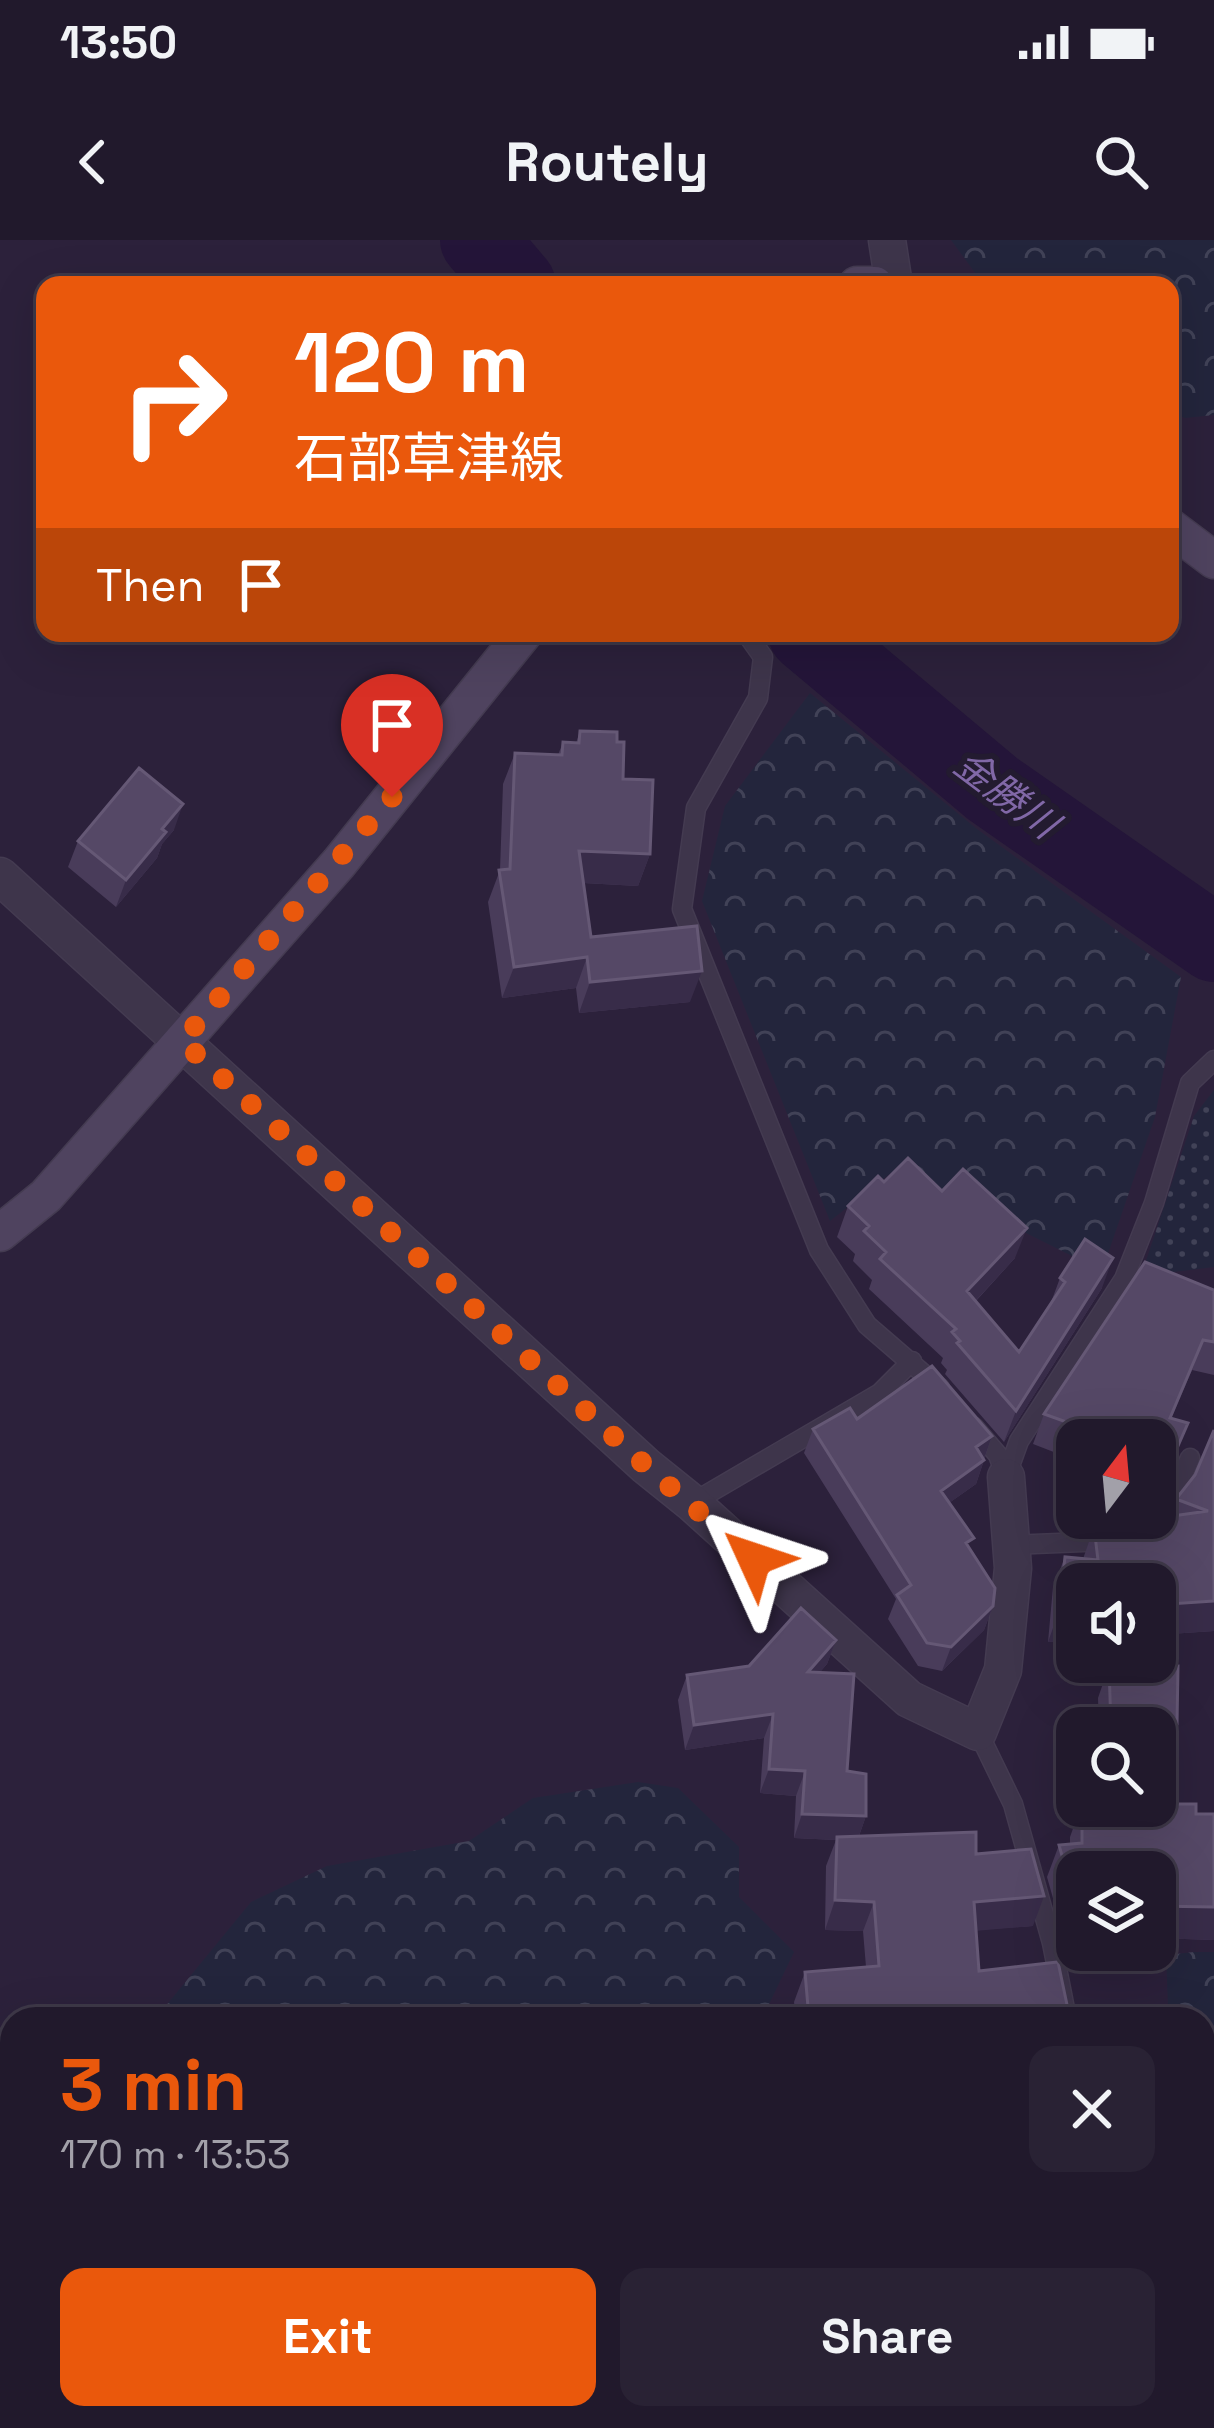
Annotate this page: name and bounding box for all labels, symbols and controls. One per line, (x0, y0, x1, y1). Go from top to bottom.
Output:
text: 13:50 (60, 14, 177, 71)
text: Routely (506, 128, 708, 197)
icon: back (60, 129, 126, 195)
icon: search (1088, 129, 1154, 195)
text: 120 m (294, 309, 529, 417)
icon: right (96, 324, 252, 480)
text: 石部草津線 (294, 424, 564, 493)
icon: arrive (228, 552, 294, 618)
text: Then (96, 557, 204, 614)
pin (341, 674, 443, 797)
icon: arrive (359, 692, 425, 758)
water label: 金勝川 (945, 739, 1071, 851)
north arrow (1056, 1419, 1176, 1539)
map controls (1056, 1419, 1176, 1971)
position arrow (691, 1496, 817, 1622)
button: sound (1056, 1563, 1176, 1683)
button: search (1056, 1707, 1176, 1827)
button: layers (1056, 1851, 1176, 1971)
text: 3 min (60, 2039, 247, 2131)
button: close (1029, 2046, 1155, 2172)
text: 170 m · 13:53 (60, 2130, 291, 2179)
button: Exit (60, 2268, 596, 2406)
button: Share (620, 2268, 1155, 2406)

